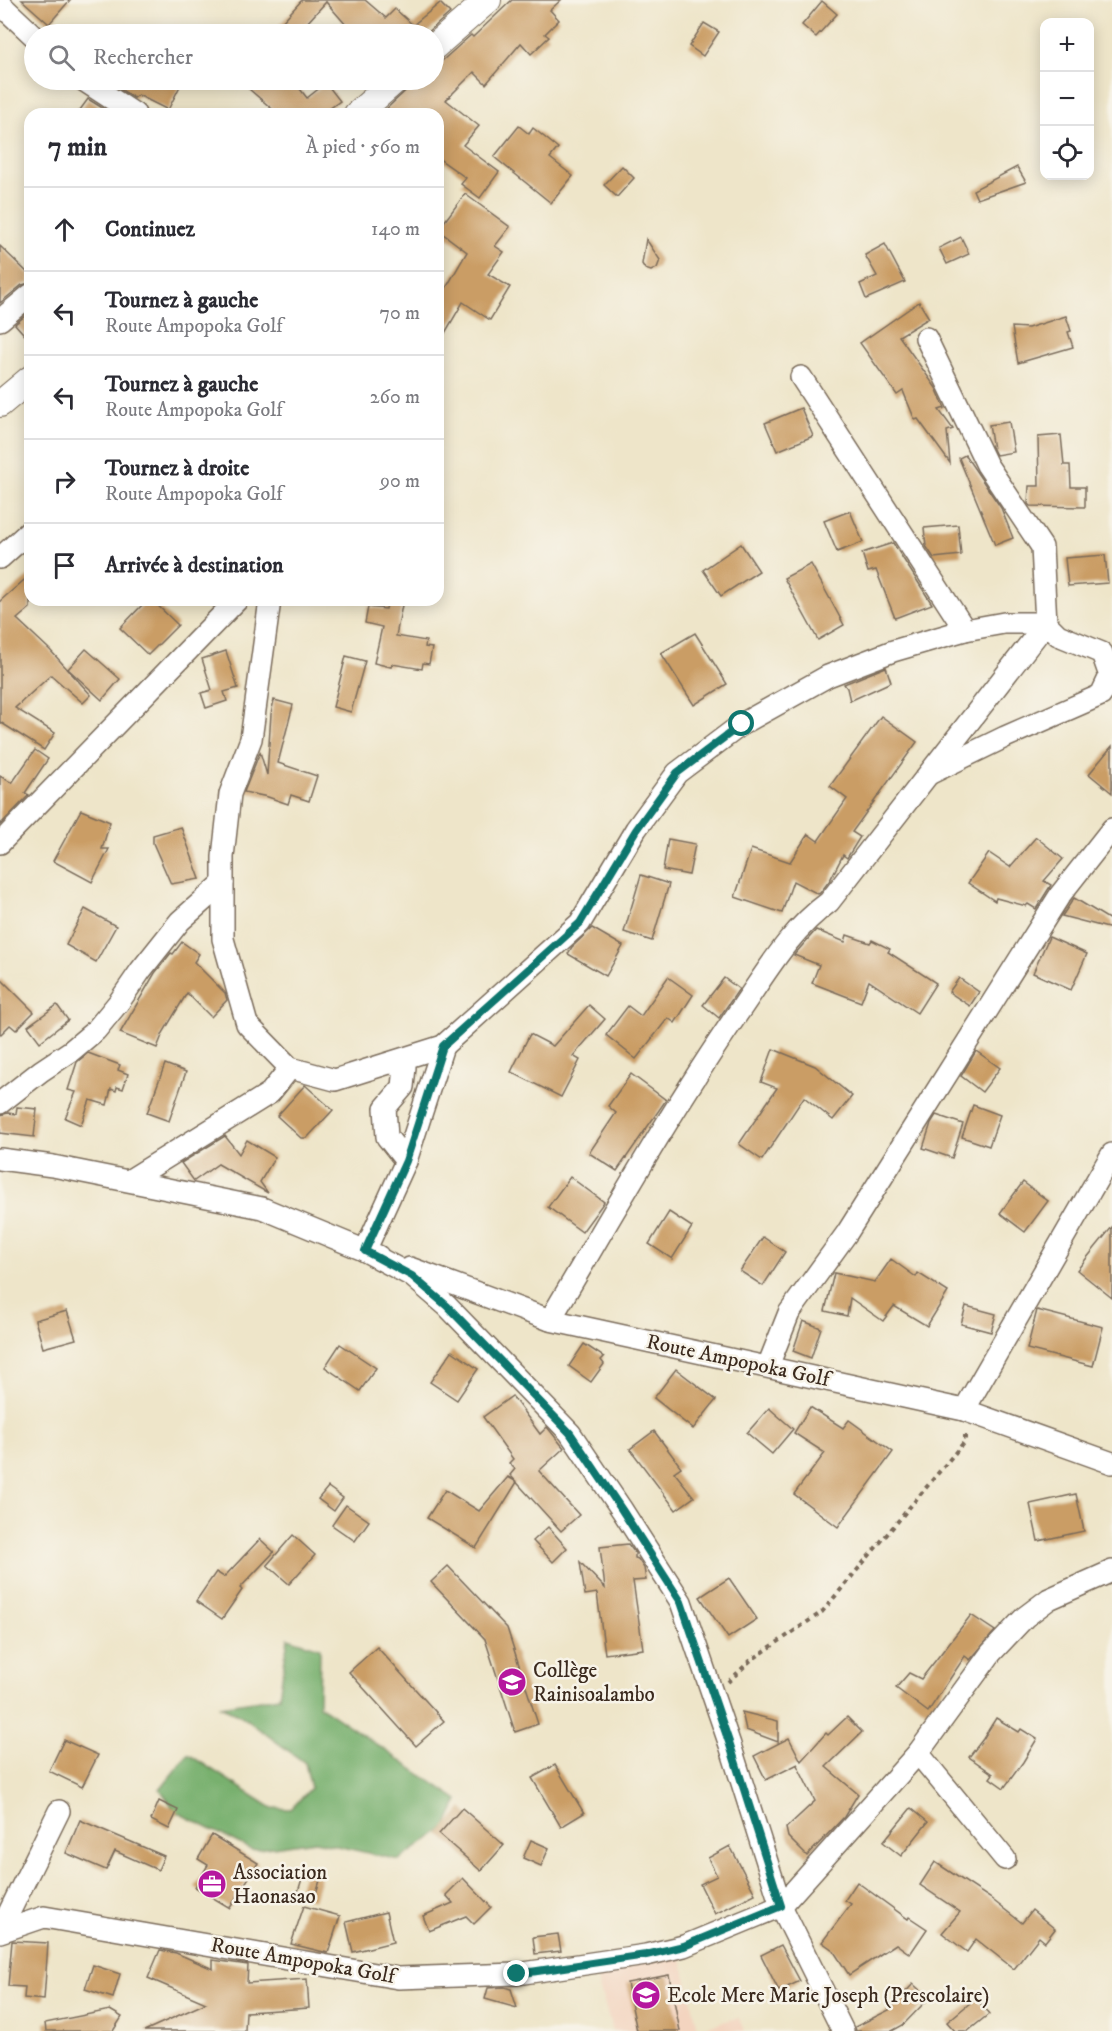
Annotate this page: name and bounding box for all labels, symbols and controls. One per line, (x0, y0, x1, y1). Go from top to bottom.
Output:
map controls (1040, 18, 1094, 180)
button: + (1040, 18, 1094, 72)
search box (24, 24, 444, 90)
icon: search (45, 41, 78, 74)
text: Rechercher (93, 44, 193, 71)
button: − (1040, 72, 1094, 126)
button: locate (1040, 126, 1094, 180)
text: 7 min (48, 131, 107, 164)
text: À pied · 560 m (306, 135, 420, 160)
icon: ahead (48, 213, 81, 246)
text: Continuez (105, 216, 195, 243)
text: 140 m (371, 217, 420, 242)
text: Tournez à gauche (105, 287, 258, 314)
icon: left (48, 297, 81, 330)
text: 70 m (379, 301, 420, 326)
text: Route Ampopoka Golf (105, 314, 283, 339)
text: Tournez à gauche (105, 371, 258, 398)
icon: left (48, 381, 81, 414)
text: 260 m (370, 385, 420, 410)
text: Route Ampopoka Golf (105, 398, 283, 423)
text: Tournez à droite (105, 455, 249, 482)
icon: right (48, 465, 81, 498)
text: 90 m (380, 469, 420, 494)
text: Route Ampopoka Golf (105, 482, 283, 507)
icon: arrive (48, 549, 81, 582)
text: Arrivée à destination (105, 552, 284, 579)
route start (728, 710, 754, 736)
street label: Route Ampopoka Golf (644, 1329, 835, 1394)
place label: Collège Rainisoalambo (533, 1658, 655, 1708)
school or university icon: Collège Rainisoalambo (496, 1666, 528, 1698)
place label: Association Haonasao (233, 1860, 327, 1910)
office icon: Association Haonasao (196, 1868, 228, 1900)
street label: Route Ampopoka Golf (209, 1932, 400, 1991)
route end (503, 1960, 529, 1986)
school or university icon: Ecole Mere Marie Joseph (Prescolaire) (630, 1979, 662, 2011)
place label: Ecole Mere Marie Joseph (Prescolaire) (667, 1983, 990, 2009)

